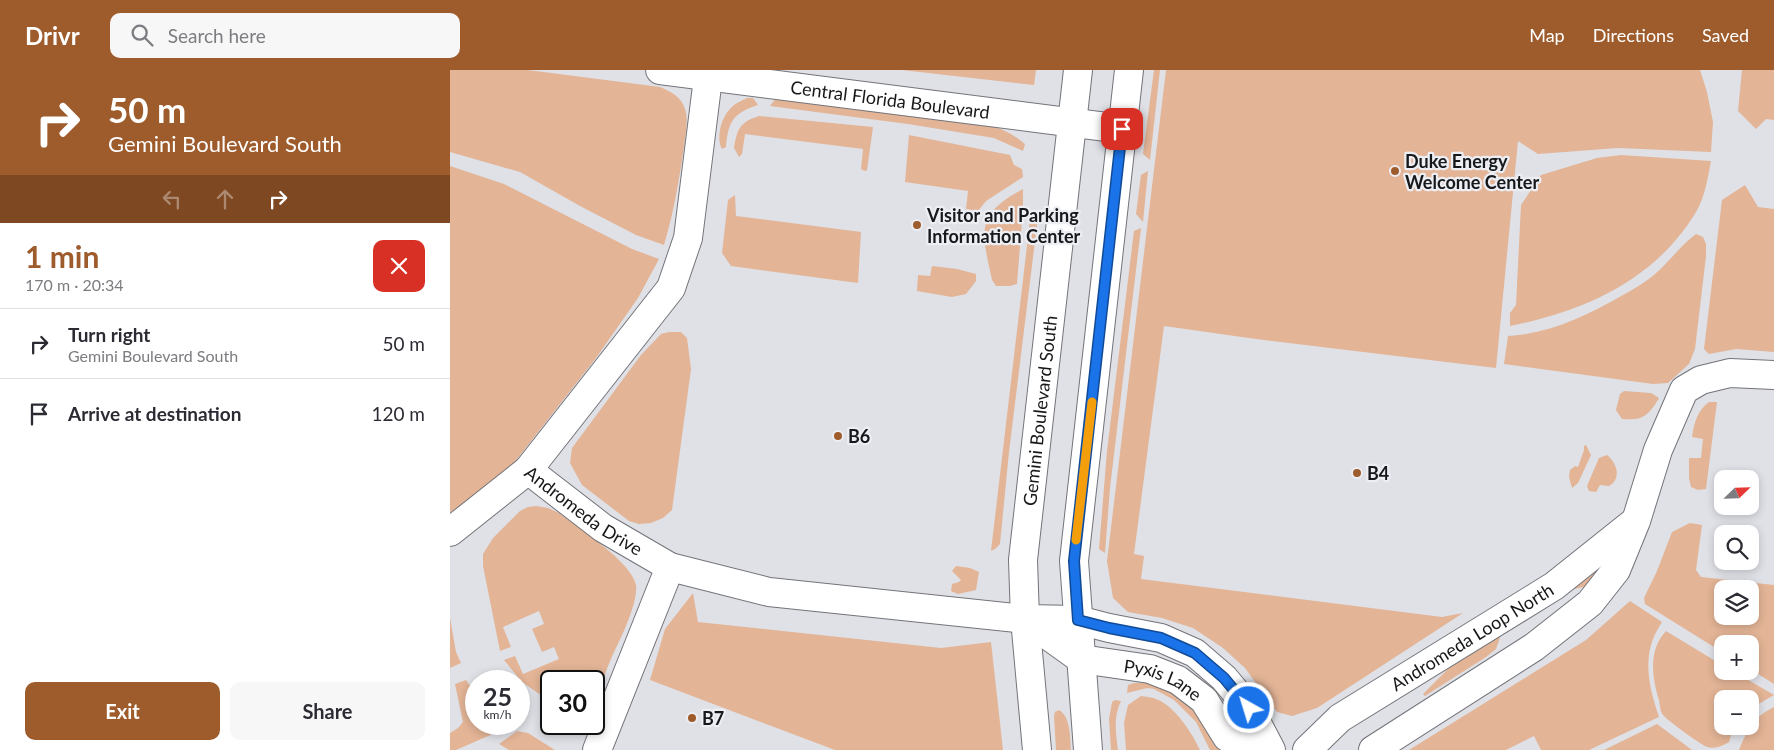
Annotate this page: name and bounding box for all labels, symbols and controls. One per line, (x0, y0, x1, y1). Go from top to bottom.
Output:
search box (110, 13, 460, 58)
text: Drivr (25, 21, 80, 50)
icon: search (128, 21, 156, 49)
text: Search here (168, 24, 266, 47)
text: Map (1529, 24, 1565, 46)
text: Directions (1593, 24, 1674, 46)
text: Saved (1702, 24, 1749, 46)
street label: Central Florida Boulevard (789, 76, 991, 123)
text: 50 m (108, 88, 186, 130)
icon: right (25, 90, 90, 155)
pin (1101, 108, 1143, 150)
icon: arrive (1108, 115, 1136, 143)
text: Gemini Boulevard South (108, 130, 342, 157)
place label: Duke Energy Welcome Center (1405, 150, 1539, 193)
marker: Duke Energy Welcome Center (1389, 165, 1401, 177)
icon: left (158, 185, 186, 213)
icon: ahead (211, 185, 239, 213)
icon: right (264, 185, 292, 213)
place label: Visitor and Parking Information Center (926, 204, 1081, 247)
marker: Visitor and Parking Information Center (911, 219, 923, 231)
text: 1 min (25, 238, 99, 274)
button: close (373, 240, 425, 292)
text: 170 m · 20:34 (25, 275, 124, 294)
street label: Gemini Boulevard South (1018, 314, 1061, 507)
text: Turn right (68, 323, 150, 346)
icon: right (25, 330, 53, 358)
text: 50 m (382, 332, 425, 355)
text: Gemini Boulevard South (68, 346, 238, 365)
icon: arrive (25, 400, 53, 428)
text: Arrive at destination (68, 402, 241, 425)
text: 120 m (371, 402, 425, 425)
place label: B6 (848, 425, 870, 447)
marker: B6 (832, 430, 844, 442)
street label: Andromeda Drive (521, 461, 647, 560)
place label: B4 (1367, 462, 1389, 484)
marker: B4 (1351, 467, 1363, 479)
north arrow (1714, 470, 1759, 515)
map controls (1714, 470, 1759, 735)
button: search (1714, 525, 1759, 570)
street label: Andromeda Loop North (1387, 578, 1557, 695)
button: layers (1714, 580, 1759, 625)
button: + (1714, 635, 1759, 680)
street label: Pyxis Lane (1122, 654, 1206, 705)
speed limit sign: 30 (540, 670, 605, 735)
text: 25 (483, 681, 512, 711)
position arrow (1222, 681, 1274, 733)
button: Exit (25, 682, 220, 740)
button: Share (230, 682, 425, 740)
button: − (1714, 690, 1759, 735)
text: km/h (483, 707, 512, 722)
place label: B7 (702, 707, 724, 729)
marker: B7 (686, 712, 698, 724)

